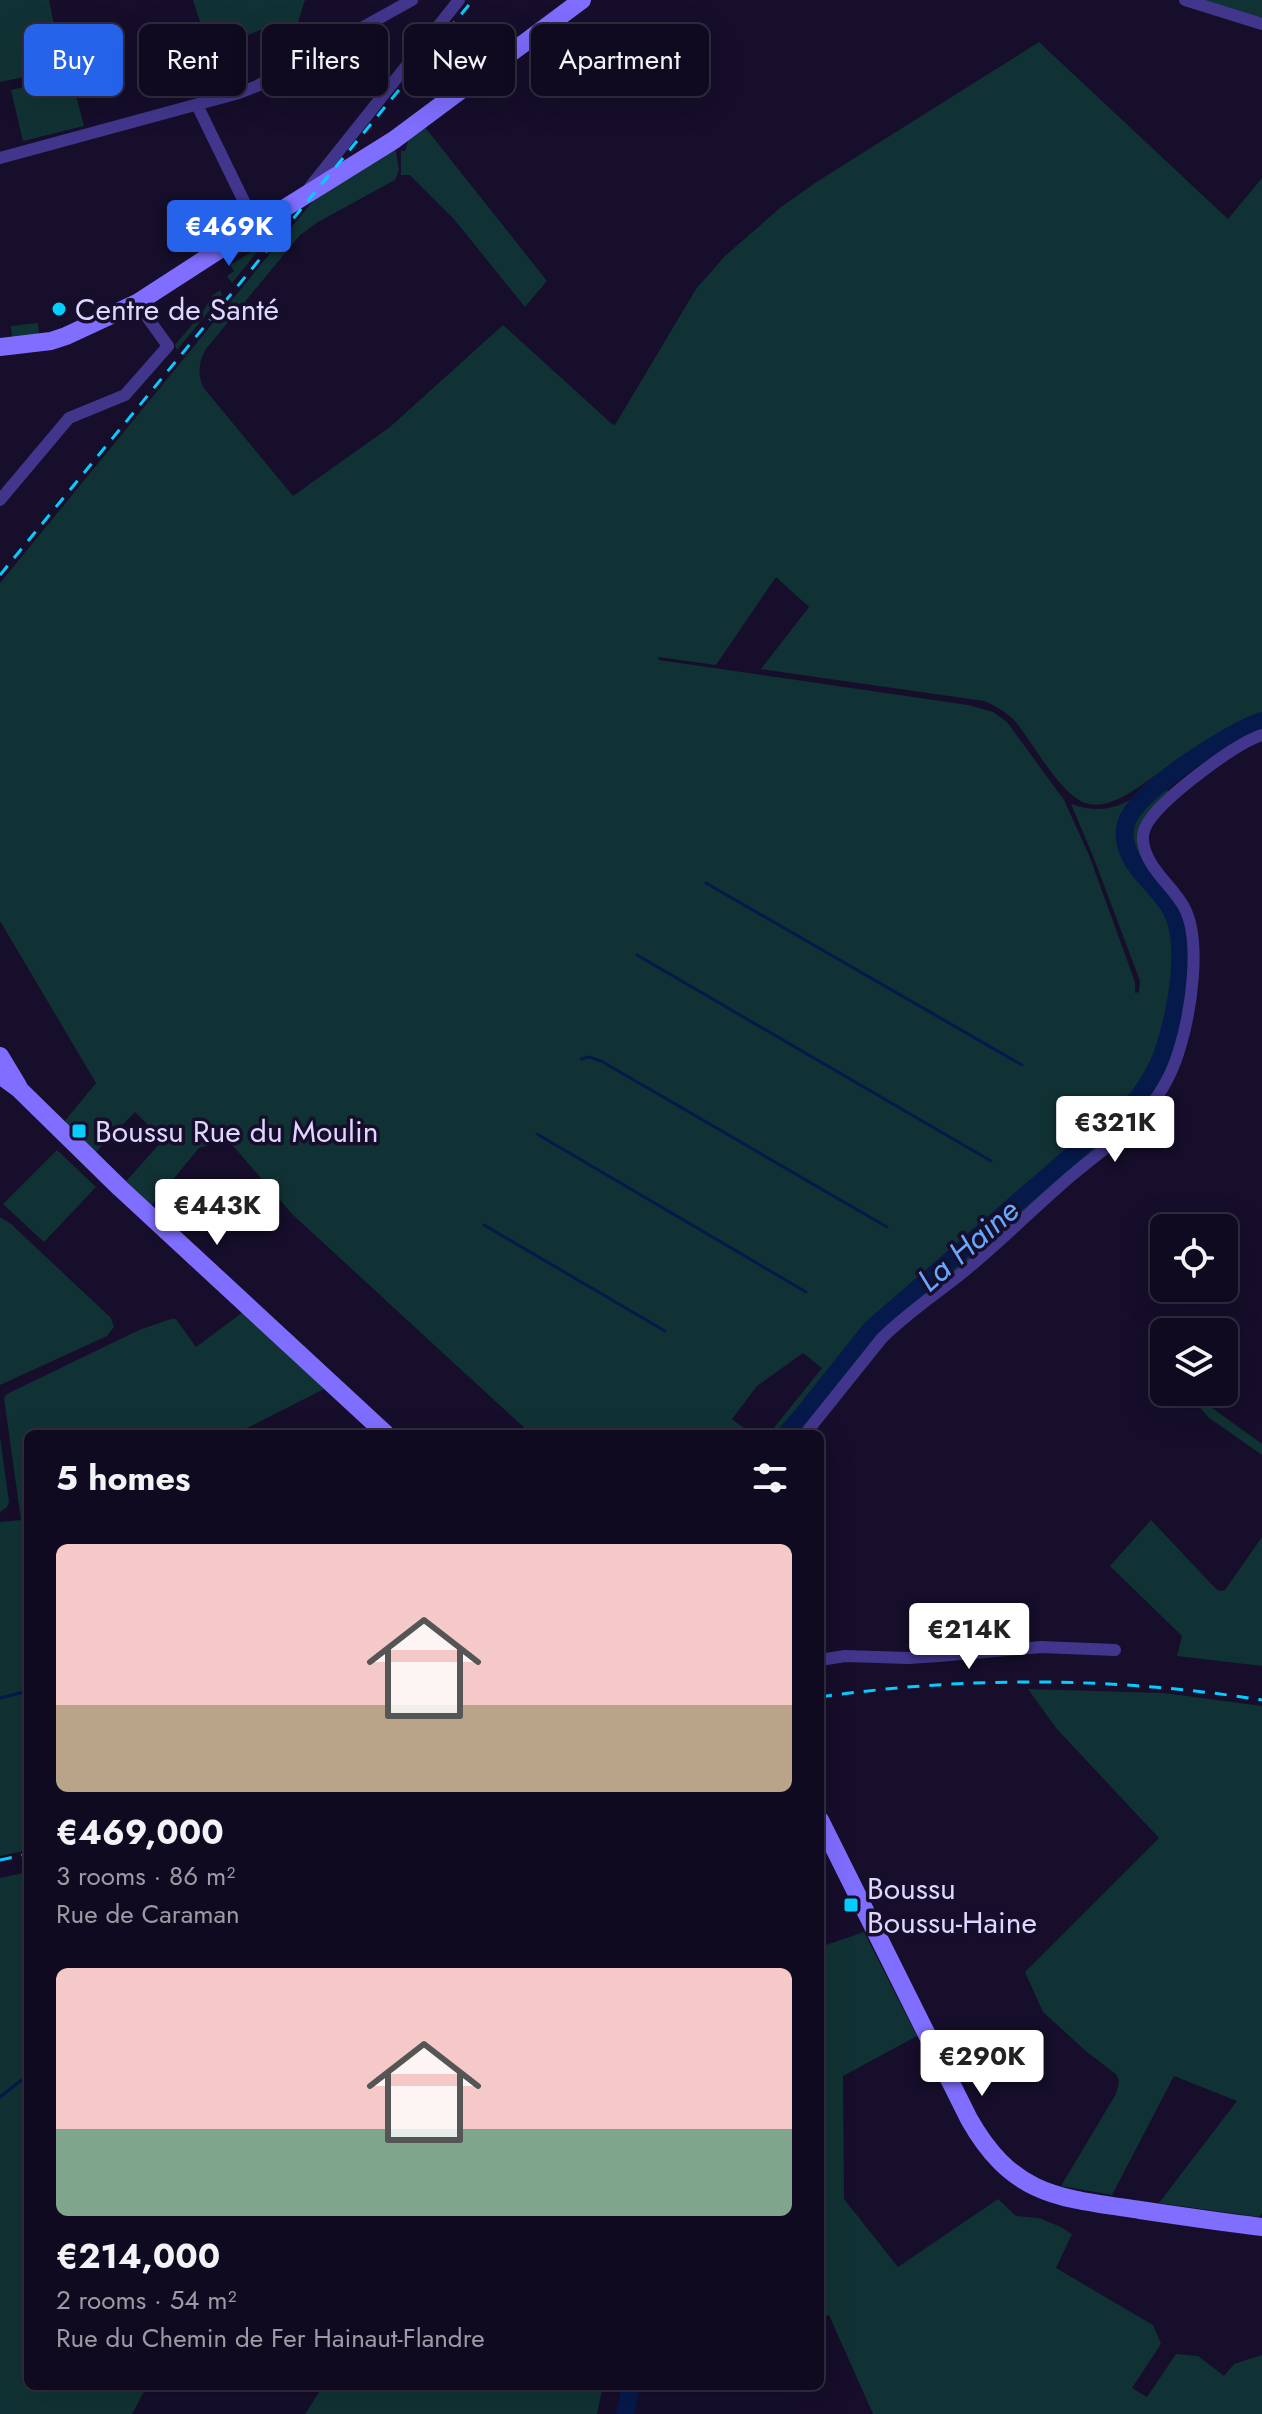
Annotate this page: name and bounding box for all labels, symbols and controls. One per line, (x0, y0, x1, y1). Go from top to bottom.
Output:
chip: Buy (24, 24, 123, 96)
chip: Rent (139, 24, 246, 96)
chip: Filters (262, 24, 388, 96)
chip: New (404, 24, 515, 96)
chip: Apartment (531, 24, 709, 96)
pin: €469K (173, 200, 285, 268)
text: €469K (185, 207, 273, 245)
place label: Centre de Santé (75, 288, 279, 331)
marker: Centre de Santé (50, 300, 68, 318)
pin: €321K (1059, 1096, 1171, 1164)
text: €321K (1074, 1103, 1156, 1141)
place label: Boussu Rue du Moulin (95, 1110, 379, 1153)
marker: Boussu Rue du Moulin (70, 1122, 88, 1140)
pin: €443K (161, 1179, 273, 1247)
text: €443K (173, 1186, 261, 1224)
water label: La Haine (907, 1188, 1029, 1302)
map controls (1150, 1214, 1238, 1406)
button: locate (1150, 1214, 1238, 1302)
button: layers (1150, 1318, 1238, 1406)
text: 5 homes (56, 1454, 190, 1503)
icon: filters (748, 1456, 792, 1500)
icon: home (352, 1596, 496, 1740)
pin: €214K (913, 1603, 1025, 1671)
text: €214K (927, 1610, 1011, 1648)
text: €469,000 (56, 1808, 224, 1857)
text: 3 rooms · 86 m² (56, 1857, 235, 1895)
place label: Boussu Boussu-Haine (867, 1867, 1037, 1944)
text: Rue de Caraman (56, 1895, 240, 1933)
marker: Boussu Boussu-Haine (842, 1896, 860, 1914)
icon: home (352, 2020, 496, 2164)
pin: €290K (926, 2030, 1038, 2098)
text: €290K (939, 2037, 1025, 2075)
text: €214,000 (56, 2232, 220, 2281)
text: 2 rooms · 54 m² (56, 2281, 237, 2319)
text: Rue du Chemin de Fer Hainaut-Flandre (56, 2319, 485, 2357)

